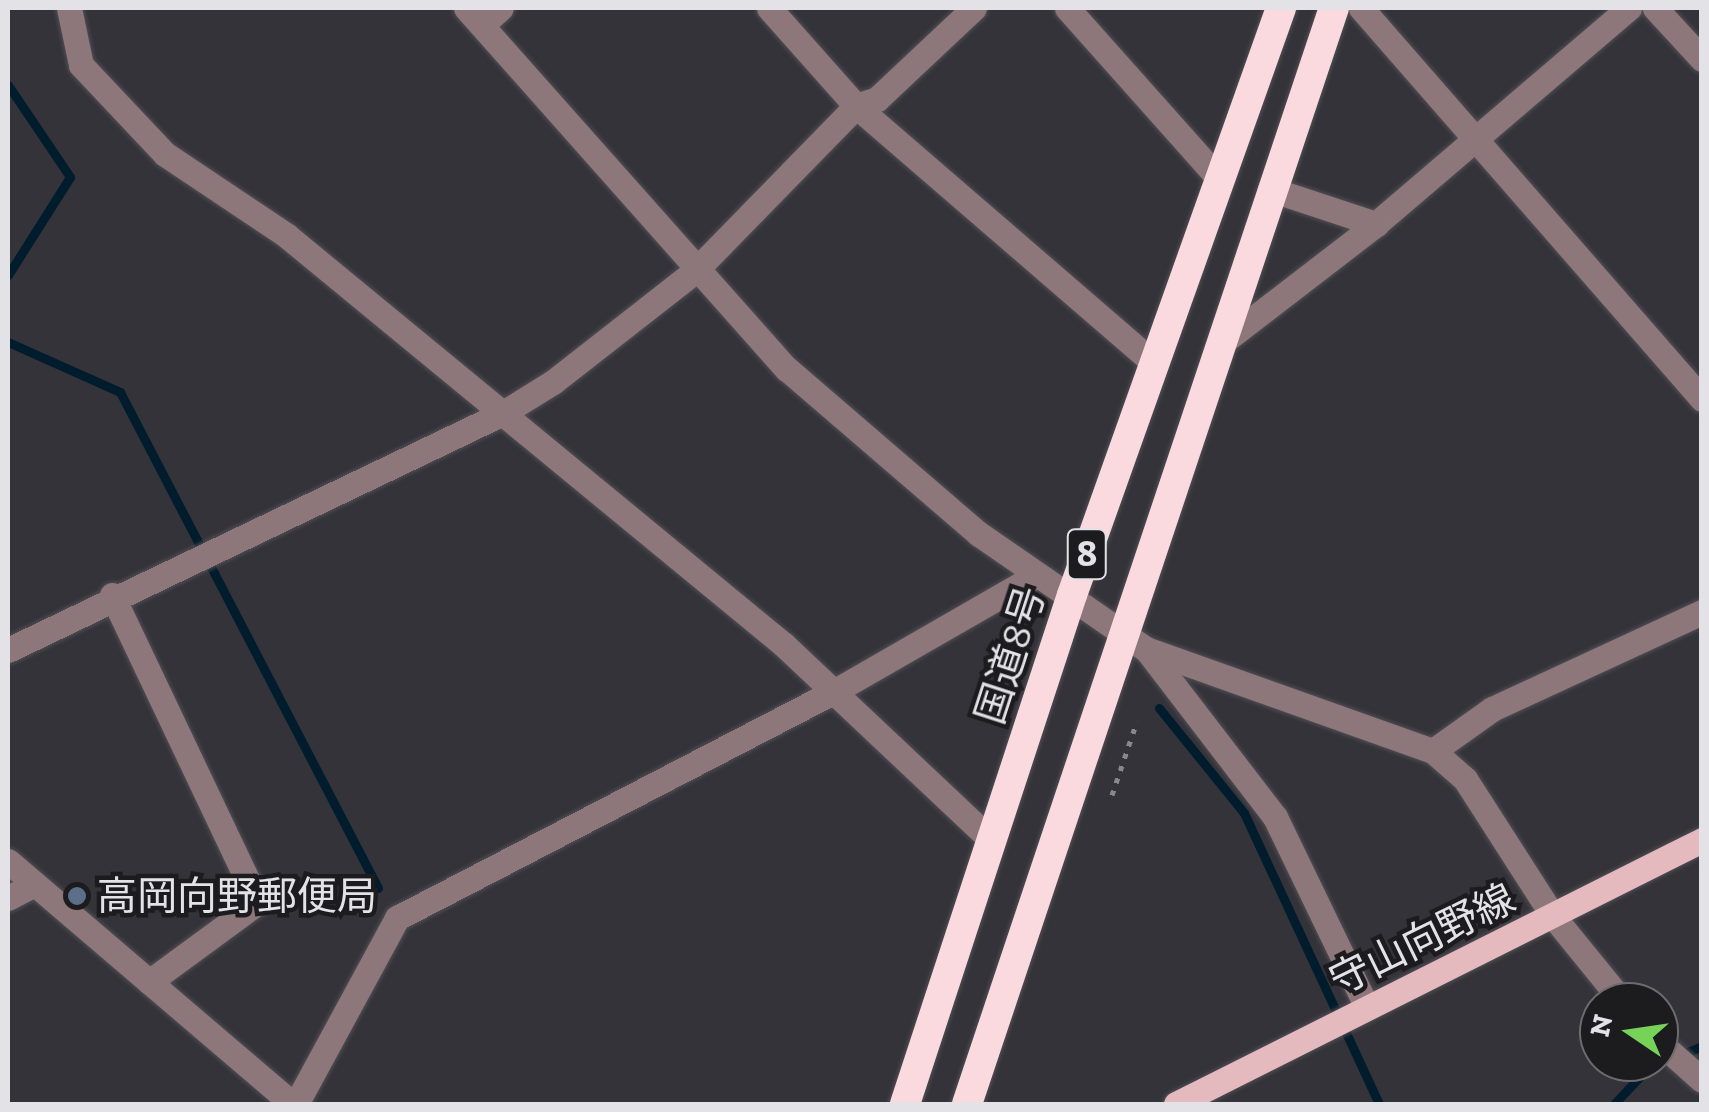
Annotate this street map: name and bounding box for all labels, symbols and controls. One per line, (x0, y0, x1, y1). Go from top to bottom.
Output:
road number: 8 (1064, 521, 1110, 587)
street label: 国道8号 (965, 580, 1055, 730)
place label: 高岡向野郵便局 (97, 872, 377, 920)
street label: 守山向野線 (1322, 874, 1522, 1004)
marker: 高岡向野郵便局 (66, 885, 88, 907)
north arrow (1579, 982, 1679, 1082)
text: N (1583, 1012, 1620, 1040)

